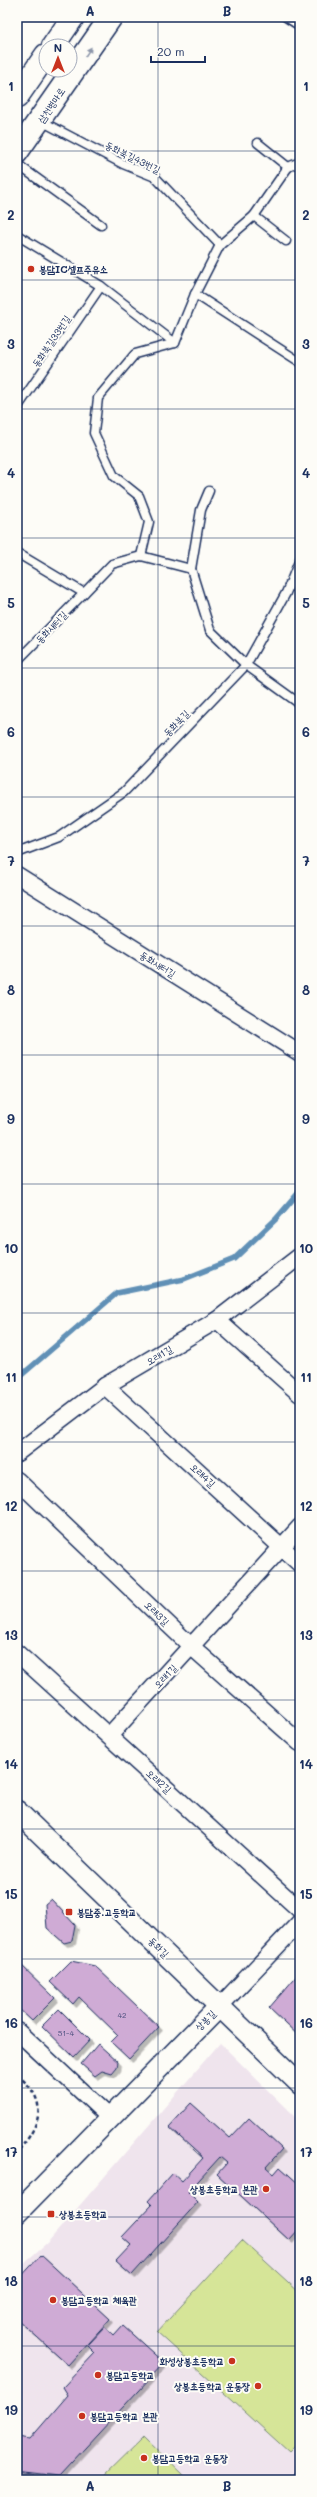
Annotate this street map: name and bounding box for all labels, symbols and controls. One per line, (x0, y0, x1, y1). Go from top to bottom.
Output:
text: A (85, 2, 95, 19)
text: B (223, 2, 232, 19)
north arrow (38, 38, 78, 78)
scale bar (151, 38, 205, 64)
text: N (54, 40, 62, 55)
text: 20 m (157, 43, 185, 59)
one-way arrow (84, 46, 92, 57)
text: 1 (8, 77, 14, 94)
text: 1 (303, 77, 309, 94)
street label: 삼천병마로 (34, 84, 68, 126)
street label: 동화북길43번길 (103, 138, 163, 176)
text: 2 (7, 206, 15, 223)
text: 2 (302, 206, 310, 223)
place label: 봉담IC셀프주유소 (39, 262, 108, 276)
marker: 봉담IC셀프주유소 (26, 264, 36, 274)
street label: 동화북길33번길 (28, 312, 74, 370)
text: 3 (7, 335, 15, 352)
text: 3 (302, 335, 310, 352)
text: 4 (7, 464, 15, 481)
text: 4 (302, 464, 310, 481)
text: 5 (7, 594, 15, 611)
text: 5 (302, 594, 310, 611)
street label: 동화새터길 (32, 608, 70, 646)
street label: 동화북길 (160, 707, 192, 739)
text: 6 (7, 723, 15, 740)
text: 6 (302, 723, 310, 740)
text: 7 (7, 852, 15, 869)
text: 7 (302, 852, 310, 869)
street label: 동화새터길 (137, 947, 179, 981)
text: 8 (7, 981, 15, 998)
text: 8 (302, 981, 310, 998)
text: 9 (7, 1110, 15, 1127)
text: 9 (302, 1110, 310, 1127)
text: 10 (4, 1239, 18, 1256)
text: 10 (299, 1239, 313, 1256)
street label: 오래1길 (143, 1342, 175, 1368)
text: 11 (5, 1368, 17, 1385)
text: 11 (300, 1368, 312, 1385)
street label: 오래4길 (187, 1460, 219, 1490)
text: 12 (4, 1497, 18, 1514)
text: 12 (299, 1497, 313, 1514)
street label: 오래3길 (141, 1598, 173, 1628)
text: 13 (4, 1626, 18, 1643)
text: 13 (299, 1626, 313, 1643)
street label: 오래1길 (150, 1661, 180, 1691)
text: 14 (4, 1755, 18, 1772)
text: 14 (299, 1755, 313, 1772)
street label: 오래2길 (143, 1766, 175, 1796)
text: 15 (4, 1885, 18, 1902)
text: 15 (299, 1885, 313, 1902)
place label: 봉담중.고등학교 (77, 1905, 136, 1919)
marker: 봉담중.고등학교 (64, 1907, 74, 1917)
street label: 동화길 (145, 1934, 173, 1960)
street label: 상봉길 (192, 2007, 218, 2033)
house number: 42 (117, 2010, 127, 2020)
text: 16 (4, 2014, 18, 2031)
text: 16 (299, 2014, 313, 2031)
house number: 51-4 (58, 2028, 74, 2038)
text: 17 (4, 2143, 18, 2160)
text: 17 (299, 2143, 313, 2160)
place label: 상봉초등학교 본관 (190, 2182, 258, 2196)
marker: 상봉초등학교 본관 (261, 2184, 271, 2194)
place label: 상봉초등학교 (59, 2207, 107, 2221)
marker: 상봉초등학교 (46, 2209, 56, 2219)
text: 18 (4, 2272, 18, 2289)
text: 18 (299, 2272, 313, 2289)
place label: 봉담고등학교 체육관 (61, 2293, 137, 2307)
marker: 봉담고등학교 체육관 (48, 2295, 58, 2305)
place label: 화성상봉초등학교 (160, 2354, 224, 2368)
marker: 화성상봉초등학교 (227, 2356, 237, 2366)
place label: 봉담고등학교 (106, 2368, 154, 2382)
marker: 봉담고등학교 (93, 2370, 103, 2380)
place label: 상봉초등학교 운동장 (174, 2379, 250, 2393)
marker: 상봉초등학교 운동장 (253, 2381, 263, 2391)
text: 19 (4, 2401, 18, 2418)
text: 19 (299, 2401, 313, 2418)
place label: 봉담고등학교 본관 (90, 2409, 158, 2423)
marker: 봉담고등학교 본관 (77, 2411, 87, 2421)
place label: 봉담고등학교 운동장 (152, 2451, 228, 2465)
marker: 봉담고등학교 운동장 (139, 2453, 149, 2463)
text: A (85, 2477, 95, 2494)
text: B (223, 2477, 232, 2494)

